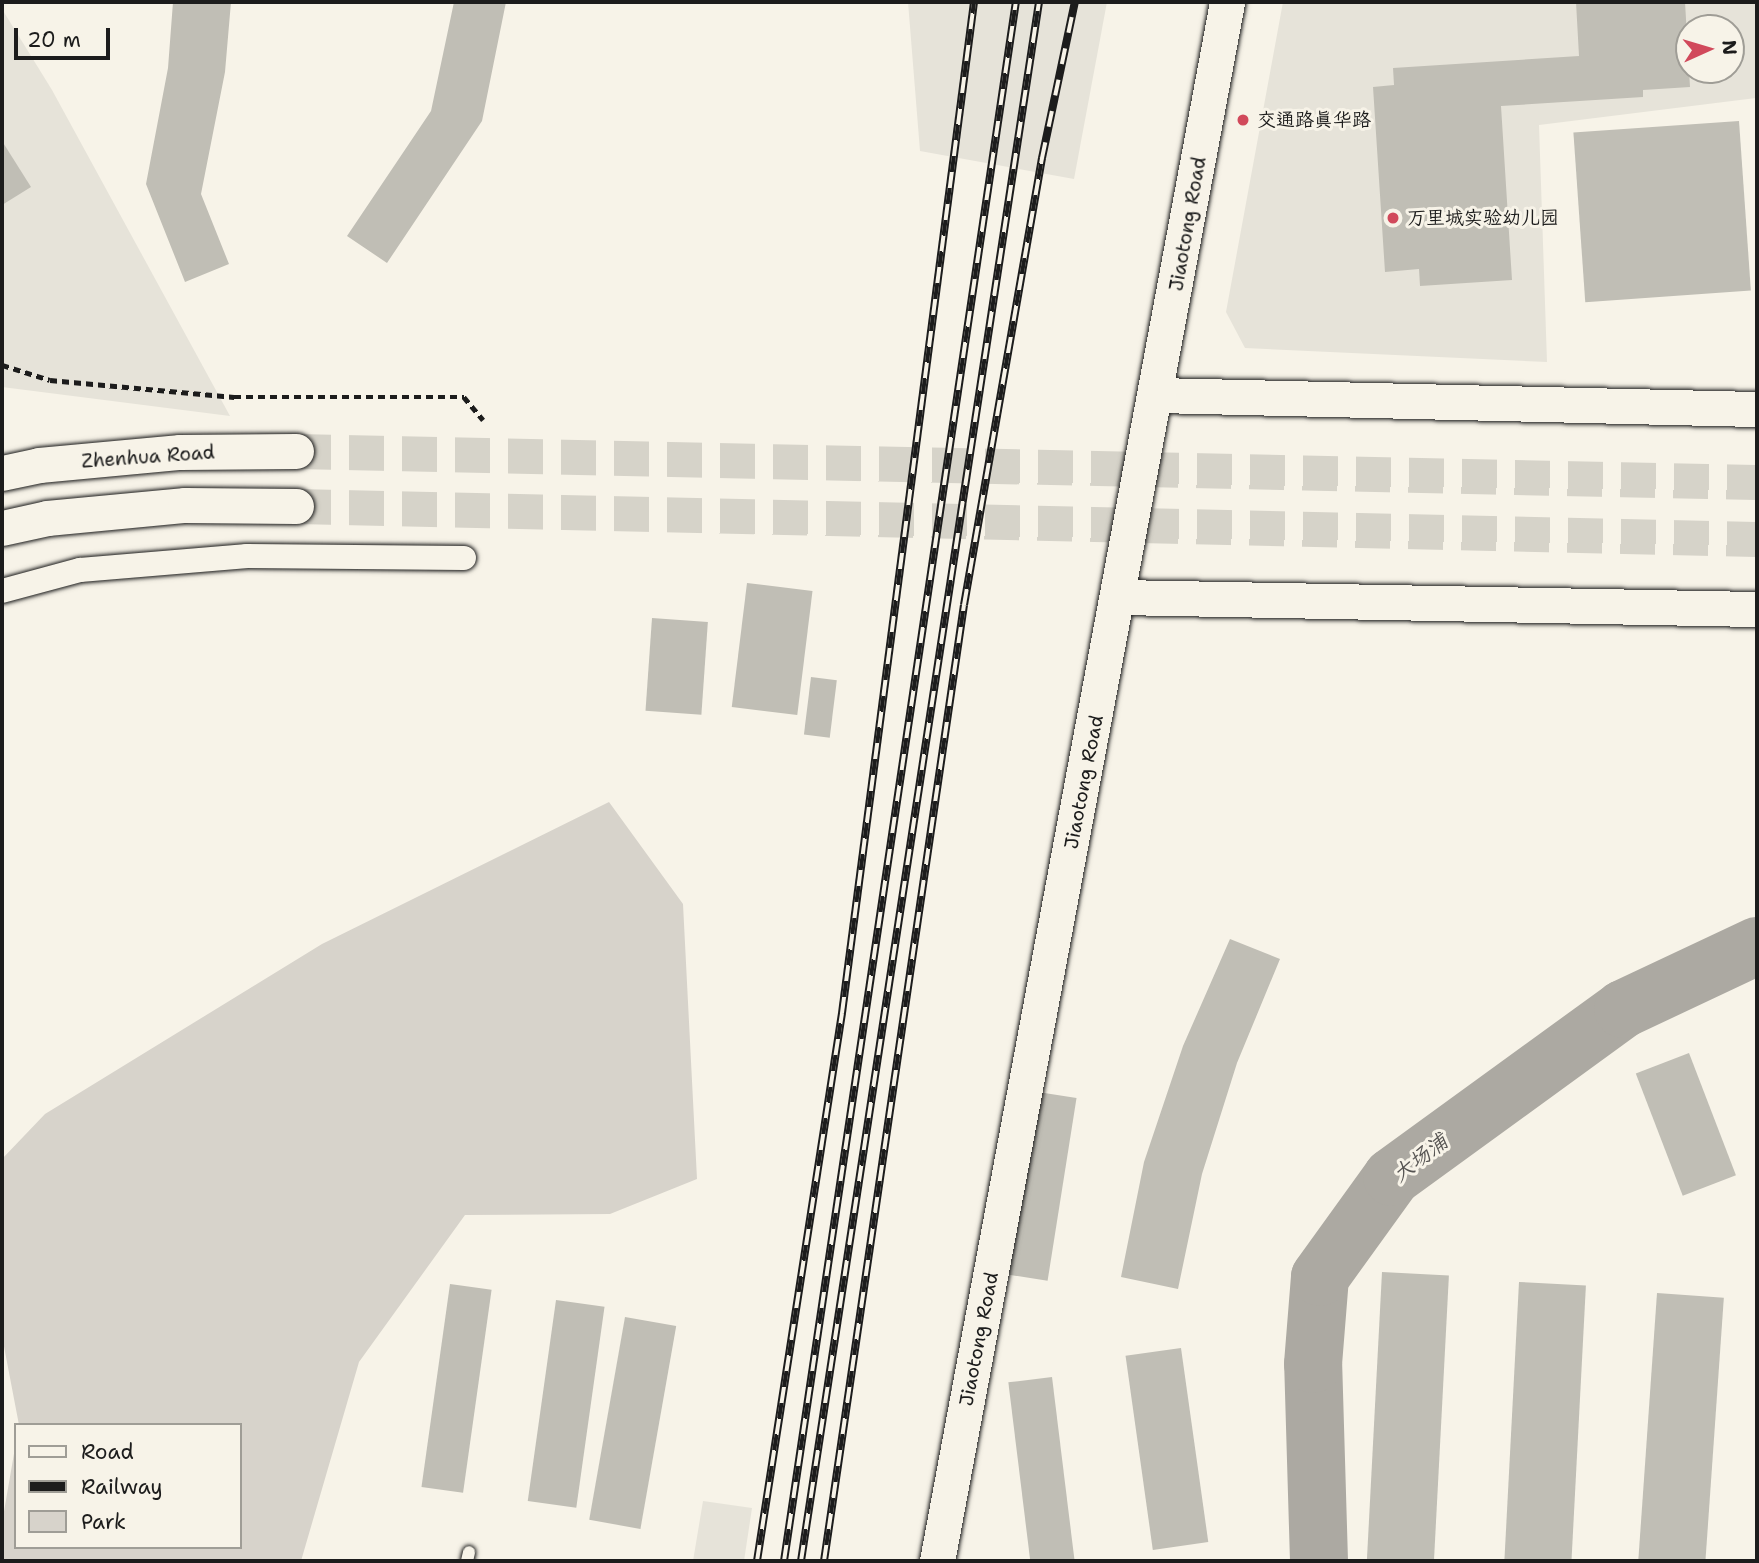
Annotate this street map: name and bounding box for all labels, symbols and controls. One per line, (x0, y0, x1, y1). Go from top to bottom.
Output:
scale bar (18, 14, 114, 58)
north arrow (1675, 14, 1745, 84)
text: 20 m (27, 26, 81, 54)
text: N (1716, 39, 1742, 56)
place label: 交通路真华路 (1257, 109, 1371, 131)
marker: 交通路真华路 (1235, 112, 1251, 128)
street label: Jiaotong Road (1165, 155, 1211, 293)
place label: 万里城实验幼儿园 (1407, 207, 1559, 229)
marker: 万里城实验幼儿园 (1385, 210, 1401, 226)
street label: Zhenhua Road (81, 441, 215, 473)
street label: Jiaotong Road (1060, 713, 1108, 851)
water label: 大场浦 (1387, 1129, 1453, 1187)
street label: Jiaotong Road (955, 1270, 1003, 1408)
legend (14, 1423, 242, 1549)
text: Road (81, 1438, 134, 1466)
text: Railway (81, 1473, 163, 1501)
text: Park (81, 1508, 126, 1536)

